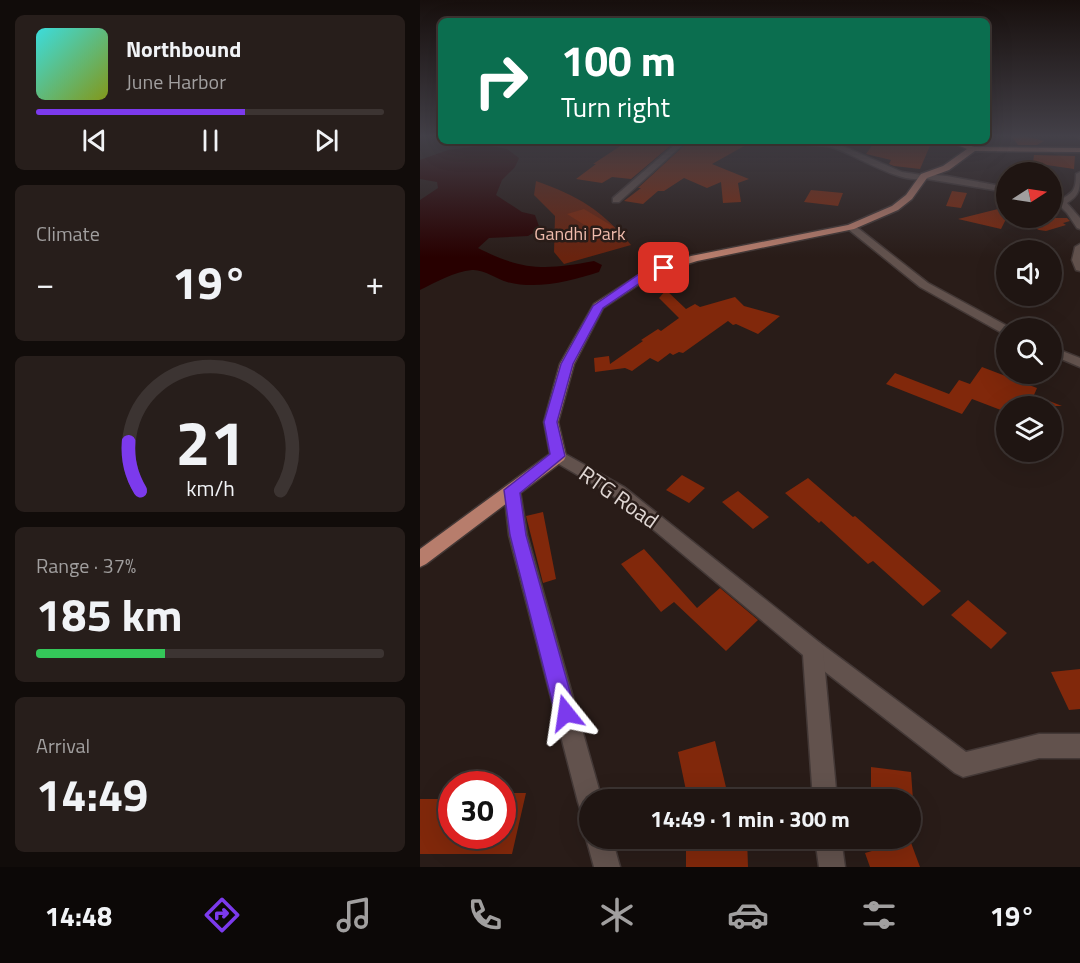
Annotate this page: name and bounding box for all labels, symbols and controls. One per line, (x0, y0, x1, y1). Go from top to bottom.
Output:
text: 100 m (561, 28, 676, 92)
text: Northbound (126, 32, 241, 66)
icon: right (462, 42, 540, 120)
text: June Harbor (126, 66, 226, 97)
text: Turn right (561, 86, 670, 127)
icon: previous (78, 124, 111, 157)
icon: pause (194, 124, 227, 157)
icon: next (310, 124, 343, 157)
north arrow (996, 162, 1062, 228)
map controls (996, 162, 1062, 462)
text: Climate (36, 218, 100, 249)
park label: Gandhi Park (534, 220, 626, 247)
button: sound (996, 240, 1062, 306)
pin (638, 242, 689, 293)
text: 19° (172, 248, 248, 316)
icon: arrive (647, 251, 680, 284)
text: − (36, 258, 54, 308)
text: + (366, 258, 384, 308)
button: search (996, 318, 1062, 384)
text: 21 (175, 394, 245, 489)
button: layers (996, 396, 1062, 462)
street label: RTG Road (572, 457, 666, 537)
text: km/h (186, 472, 234, 504)
text: Range · 37% (36, 550, 136, 581)
text: 185 km (36, 580, 182, 648)
position arrow (534, 681, 598, 745)
text: Arrival (36, 730, 90, 761)
text: 14:49 (36, 760, 148, 828)
speed limit sign: 30 (438, 771, 516, 849)
text: 14:49 · 1 min · 300 m (650, 802, 850, 836)
icon: directions (201, 894, 243, 936)
icon: music (333, 894, 375, 936)
icon: phone (464, 894, 506, 936)
icon: climate (596, 894, 638, 936)
icon: car (727, 894, 769, 936)
icon: filters (858, 894, 900, 936)
text: 14:48 (45, 895, 112, 936)
text: 19° (990, 895, 1035, 936)

